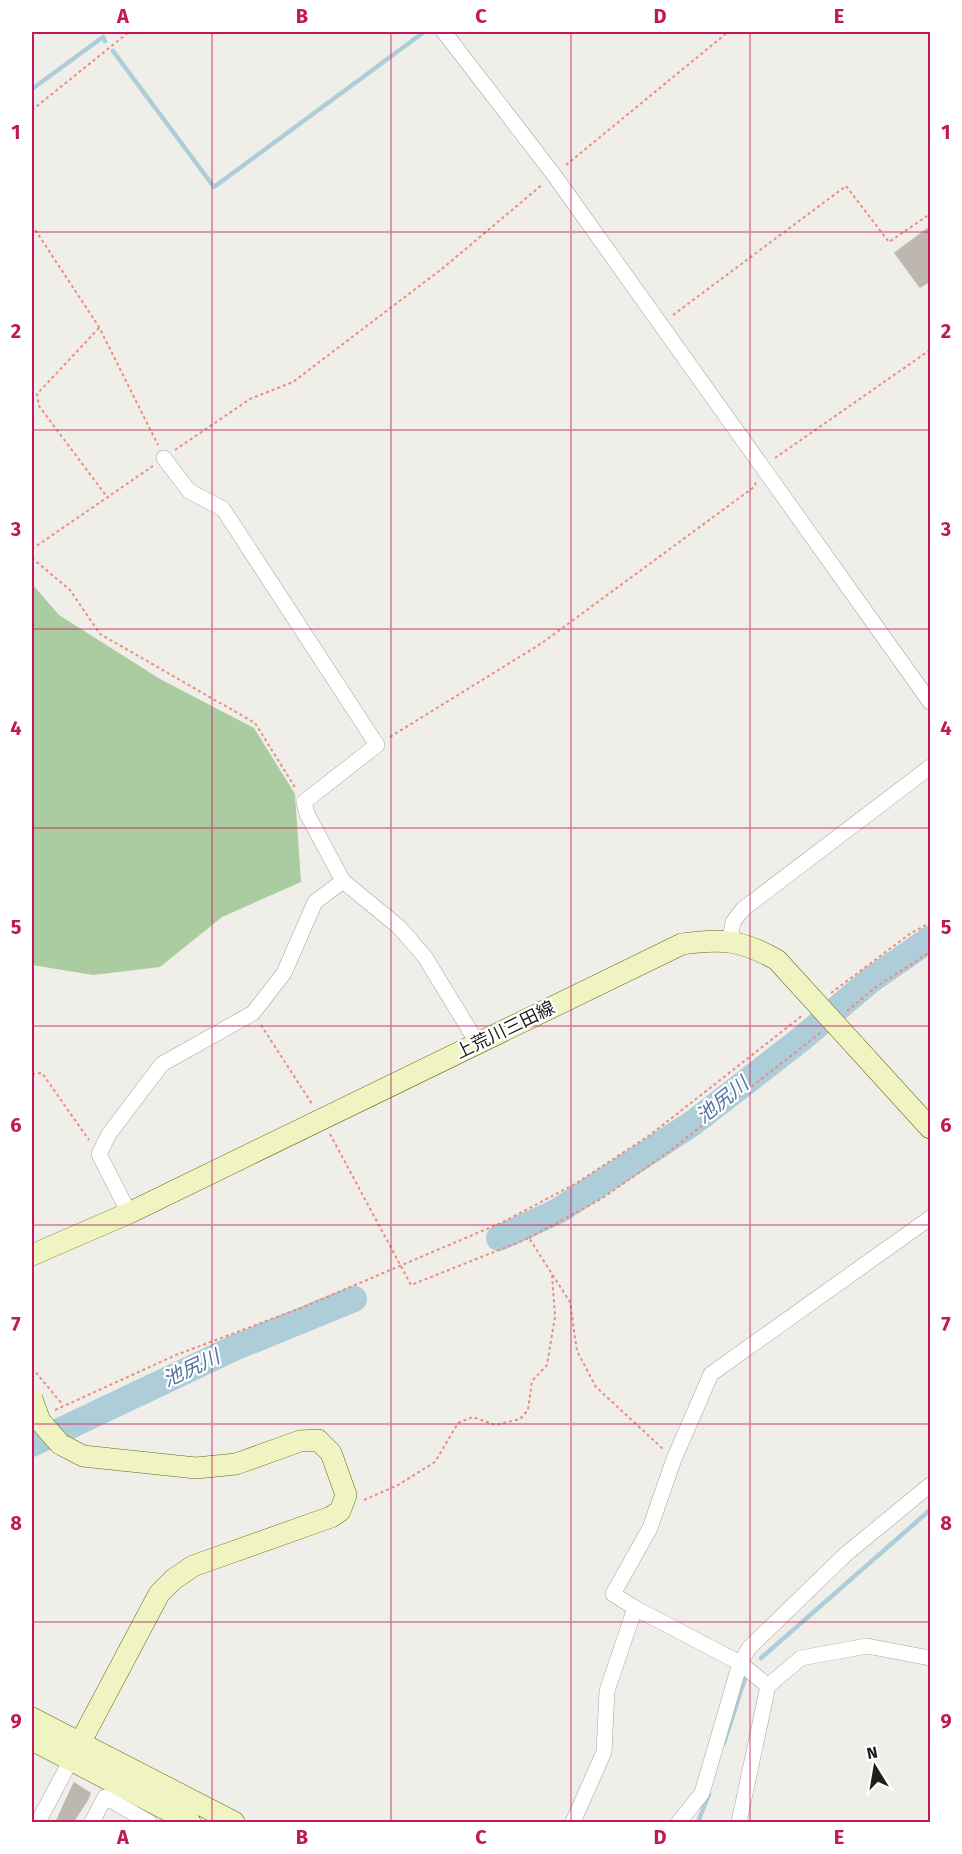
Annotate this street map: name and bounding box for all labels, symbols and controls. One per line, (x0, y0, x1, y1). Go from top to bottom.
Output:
text: A (116, 4, 130, 28)
text: B (296, 4, 308, 28)
text: C (475, 4, 487, 28)
text: D (653, 4, 667, 28)
text: E (834, 4, 844, 28)
text: 1 (11, 120, 21, 144)
text: 1 (941, 120, 951, 144)
text: 2 (11, 319, 21, 343)
text: 2 (941, 319, 951, 343)
text: 3 (10, 517, 21, 541)
text: 3 (940, 517, 951, 541)
text: 4 (10, 716, 22, 740)
text: 4 (940, 716, 952, 740)
text: 5 (11, 915, 22, 939)
text: 5 (941, 915, 952, 939)
street label: 上荒川三田線 (452, 996, 558, 1064)
water label: 池尻川 (691, 1071, 754, 1128)
text: 6 (10, 1113, 22, 1137)
text: 6 (940, 1113, 952, 1137)
text: 7 (11, 1312, 21, 1336)
text: 7 (941, 1312, 951, 1336)
water label: 池尻川 (159, 1344, 225, 1392)
text: 8 (10, 1511, 22, 1535)
text: 8 (940, 1511, 952, 1535)
text: 9 (10, 1709, 22, 1733)
text: 9 (940, 1709, 952, 1733)
north arrow (845, 1737, 905, 1797)
text: N (865, 1742, 879, 1763)
text: A (116, 1825, 130, 1849)
text: B (296, 1825, 308, 1849)
text: C (475, 1825, 487, 1849)
text: D (653, 1825, 667, 1849)
text: E (834, 1825, 844, 1849)

